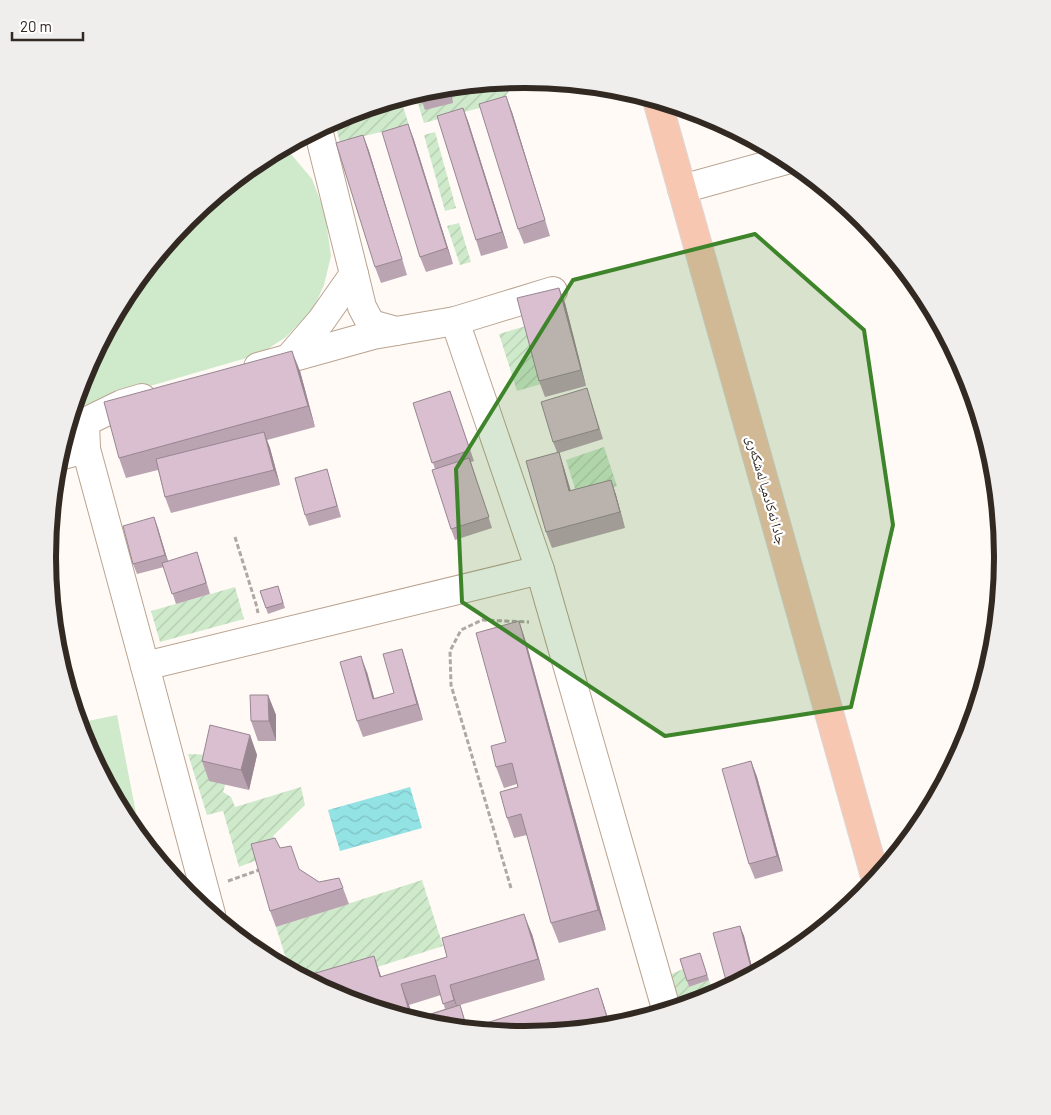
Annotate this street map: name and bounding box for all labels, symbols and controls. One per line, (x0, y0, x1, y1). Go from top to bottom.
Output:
scale bar (12, 10, 84, 42)
text: 20 m (20, 17, 52, 35)
street label: جادا ئه‌كادميا له‌شكه‌رى (742, 433, 791, 547)

